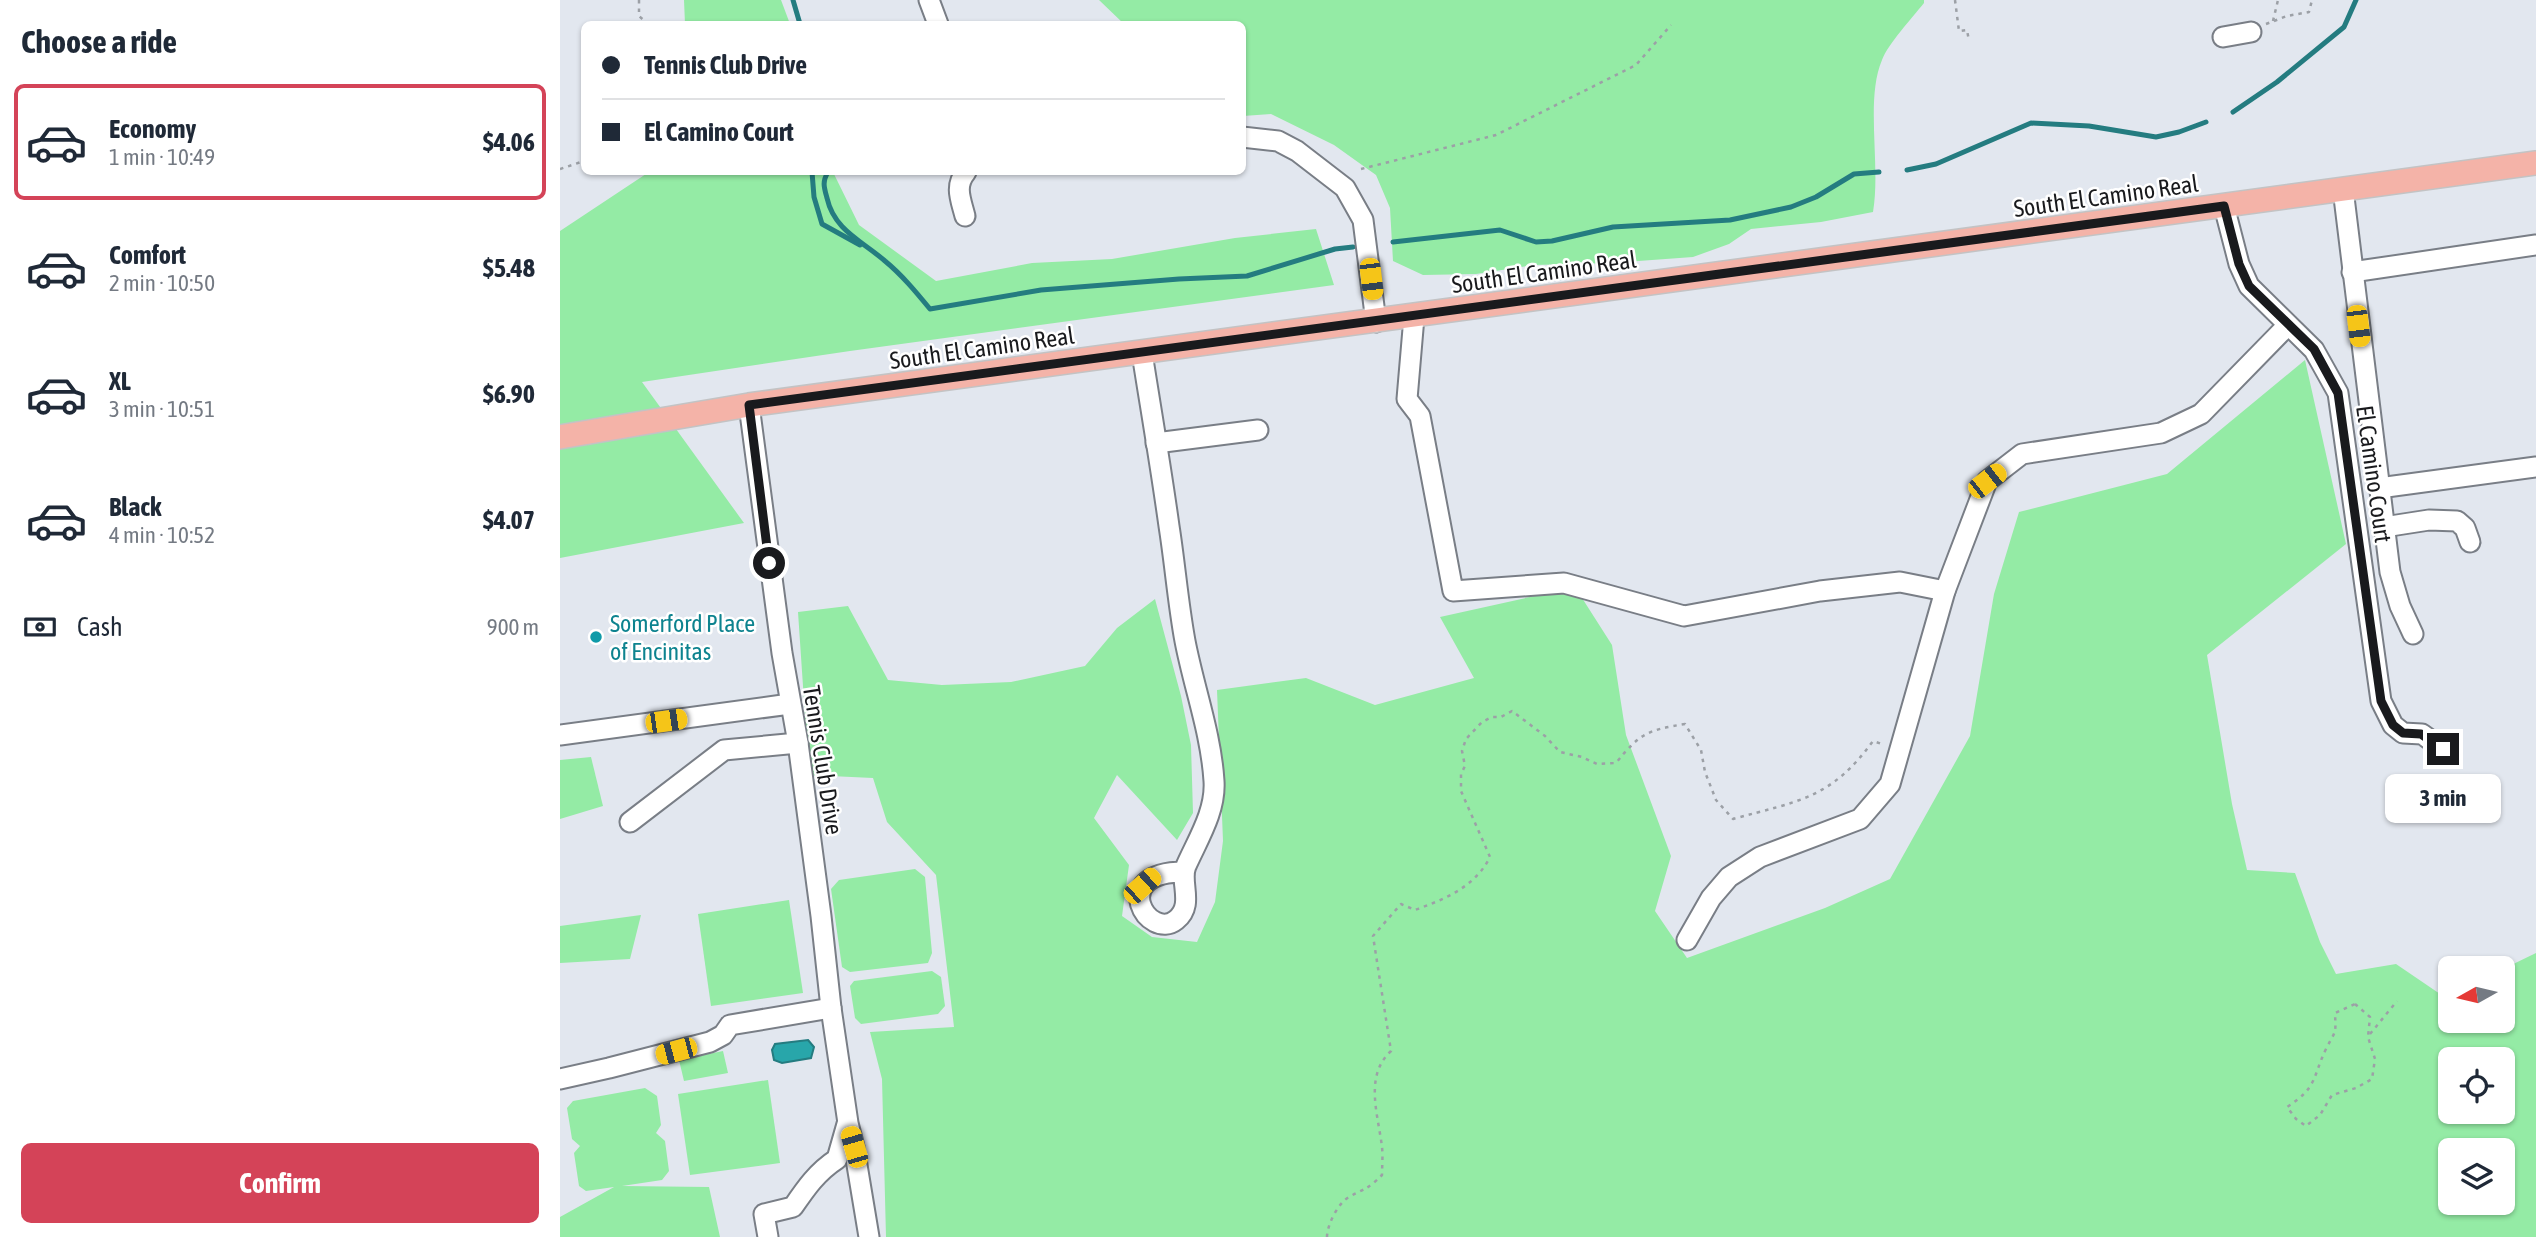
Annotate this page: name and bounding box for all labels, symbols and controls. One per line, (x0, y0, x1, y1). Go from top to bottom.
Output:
text: Choose a ride (21, 23, 177, 60)
text: Tennis Club Drive (644, 50, 807, 80)
icon: car (25, 111, 88, 174)
text: Economy (109, 114, 196, 144)
text: El Camino Court (644, 117, 794, 147)
text: $4.06 (483, 127, 535, 157)
text: 1 min · 10:49 (109, 144, 215, 170)
street label: South El Camino Real (2012, 170, 2201, 222)
icon: car (25, 237, 88, 300)
text: Comfort (109, 240, 186, 270)
street label: South El Camino Real (1450, 246, 1639, 298)
text: $5.48 (483, 253, 535, 283)
car (1359, 257, 1384, 301)
text: 2 min · 10:50 (109, 270, 215, 296)
car (2346, 304, 2371, 348)
street label: South El Camino Real (888, 322, 1077, 374)
icon: car (25, 363, 88, 426)
text: XL (109, 366, 131, 396)
text: $6.90 (483, 379, 535, 409)
text: 3 min · 10:51 (109, 396, 215, 422)
street label: El Camino Court (2351, 404, 2397, 544)
car (1964, 460, 2011, 502)
icon: car (25, 489, 88, 552)
text: Black (109, 492, 161, 522)
text: $4.07 (483, 505, 535, 535)
text: 4 min · 10:52 (109, 522, 215, 548)
route start (753, 547, 785, 579)
icon: cash (21, 608, 59, 646)
place label: Somerford Place of Encinitas (610, 610, 755, 665)
text: Cash (77, 612, 123, 642)
text: 900 m (487, 614, 539, 640)
marker: Somerford Place of Encinitas (588, 629, 604, 645)
street label: Tennis Club Drive (798, 684, 848, 836)
car (644, 708, 689, 734)
route end (2427, 733, 2459, 765)
callout: 3 min (2385, 774, 2501, 822)
text: 3 min (2420, 785, 2466, 811)
car (1120, 864, 1165, 908)
north arrow (2438, 956, 2515, 1032)
map controls (2438, 956, 2515, 1215)
car (653, 1035, 700, 1067)
button: locate (2438, 1047, 2515, 1124)
car (839, 1124, 870, 1170)
button: layers (2438, 1138, 2515, 1215)
button: Confirm (21, 1143, 539, 1223)

